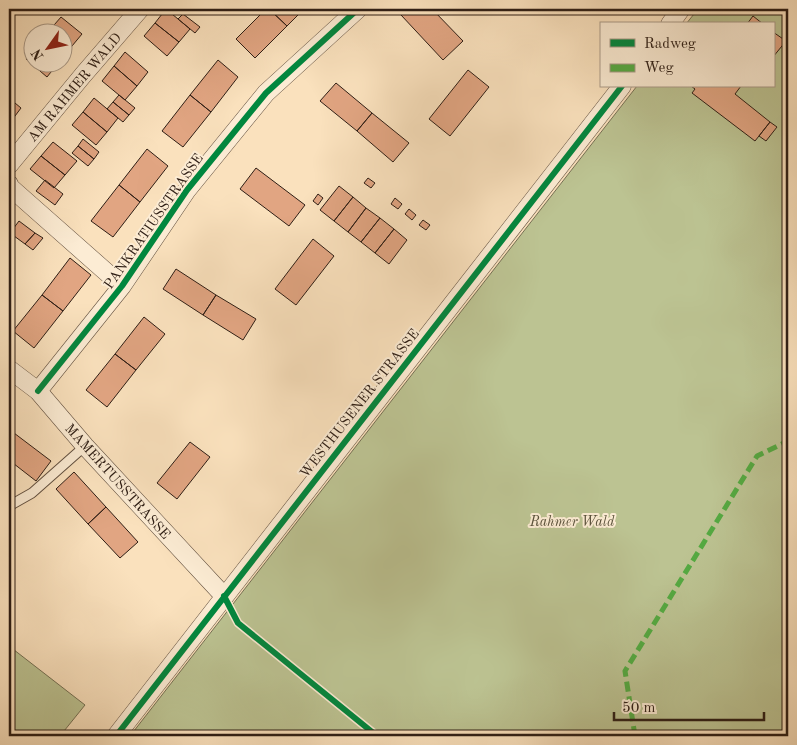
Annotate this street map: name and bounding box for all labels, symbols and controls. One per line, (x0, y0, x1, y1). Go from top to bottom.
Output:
north arrow (22, 22, 72, 72)
legend (600, 22, 774, 88)
street label: AM RAHMER WALD (25, 30, 124, 145)
text: Radweg (644, 37, 696, 52)
text: N (29, 46, 47, 63)
text: Weg (644, 61, 674, 76)
street label: PANKRATIUSSTRASSE (102, 151, 206, 292)
street label: WESTHUSENER STRASSE (298, 327, 422, 481)
street label: MAMERTUSSTRASSE (62, 421, 173, 542)
park label: Rahmer Wald (529, 515, 615, 529)
scale bar (614, 690, 764, 722)
text: 50 m (622, 701, 656, 716)

